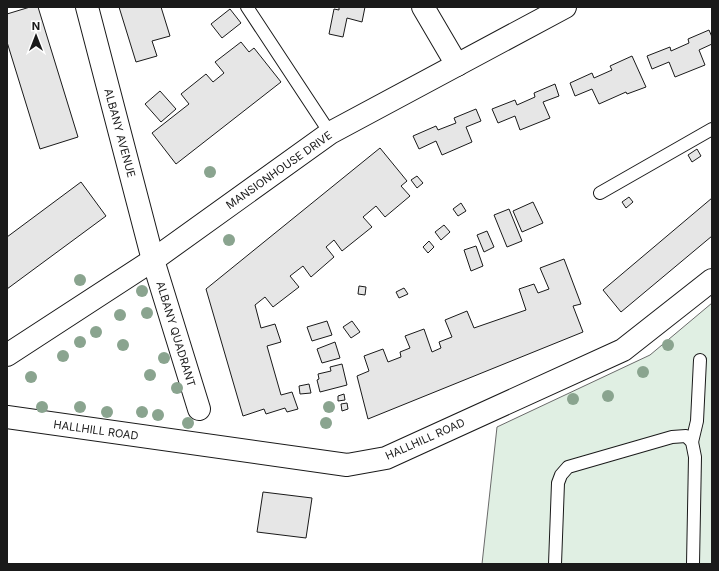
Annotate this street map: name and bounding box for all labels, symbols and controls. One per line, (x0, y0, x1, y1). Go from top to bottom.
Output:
north arrow (16, 16, 56, 56)
text: N (32, 19, 40, 33)
street label: ALBANY AVENUE (101, 87, 139, 179)
street label: MANSIONHOUSE DRIVE (223, 128, 335, 212)
street label: ALBANY QUADRANT (153, 280, 199, 388)
street label: HALLHILL ROAD (383, 415, 467, 463)
street label: HALLHILL ROAD (53, 417, 139, 443)

